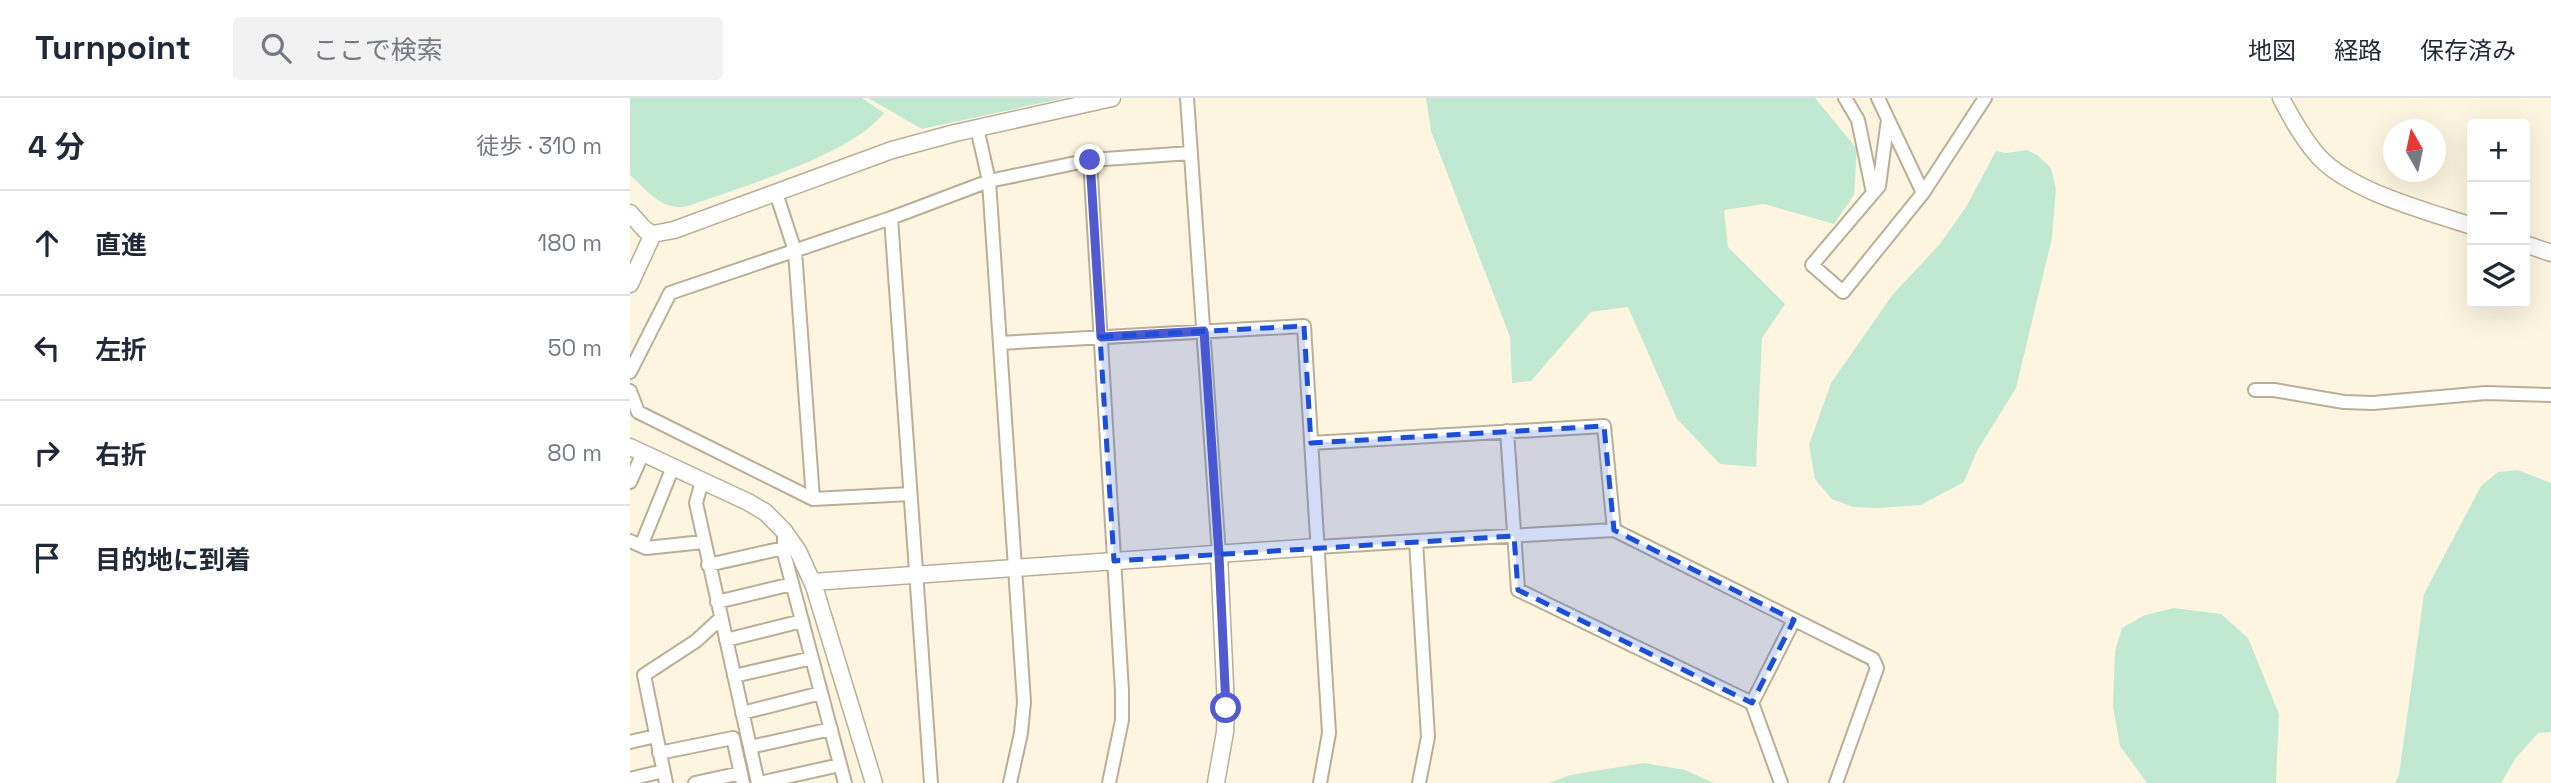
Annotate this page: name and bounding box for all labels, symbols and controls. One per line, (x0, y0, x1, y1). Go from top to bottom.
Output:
search box (233, 17, 723, 80)
text: Turnpoint (35, 27, 191, 69)
icon: search (257, 29, 295, 67)
text: ここで検索 (313, 33, 443, 67)
text: 地図 (2248, 35, 2296, 66)
text: 経路 (2334, 35, 2382, 66)
text: 保存済み (2420, 35, 2516, 66)
north arrow (2383, 119, 2446, 182)
map controls (2467, 119, 2530, 308)
button: + (2467, 119, 2530, 182)
text: 4 分 (28, 127, 85, 166)
text: 徒歩 · 310 m (476, 131, 602, 161)
route end (1074, 144, 1105, 175)
button: − (2467, 182, 2530, 245)
icon: ahead (28, 224, 66, 262)
text: 直進 (95, 228, 147, 262)
text: 180 m (538, 228, 602, 258)
button: layers (2467, 245, 2530, 308)
icon: left (28, 329, 66, 367)
text: 左折 (95, 333, 147, 367)
text: 50 m (548, 333, 602, 363)
icon: right (28, 434, 66, 472)
text: 右折 (95, 438, 147, 472)
text: 80 m (547, 438, 602, 468)
icon: arrive (28, 539, 66, 577)
text: 目的地に到着 (95, 543, 251, 577)
route start (1210, 692, 1241, 723)

